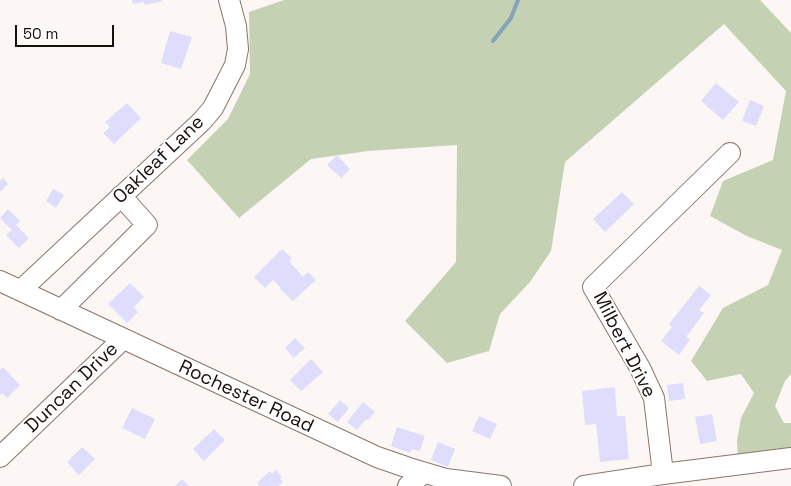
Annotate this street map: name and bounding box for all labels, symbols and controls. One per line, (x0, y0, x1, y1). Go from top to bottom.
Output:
scale bar (18, 15, 116, 47)
text: 50 m (23, 24, 58, 43)
street label: Oakleaf Lane (109, 111, 209, 209)
street label: Milbert Drive (588, 288, 660, 402)
street label: Duncan Drive (21, 338, 123, 438)
street label: Rochester Road (175, 356, 317, 438)

